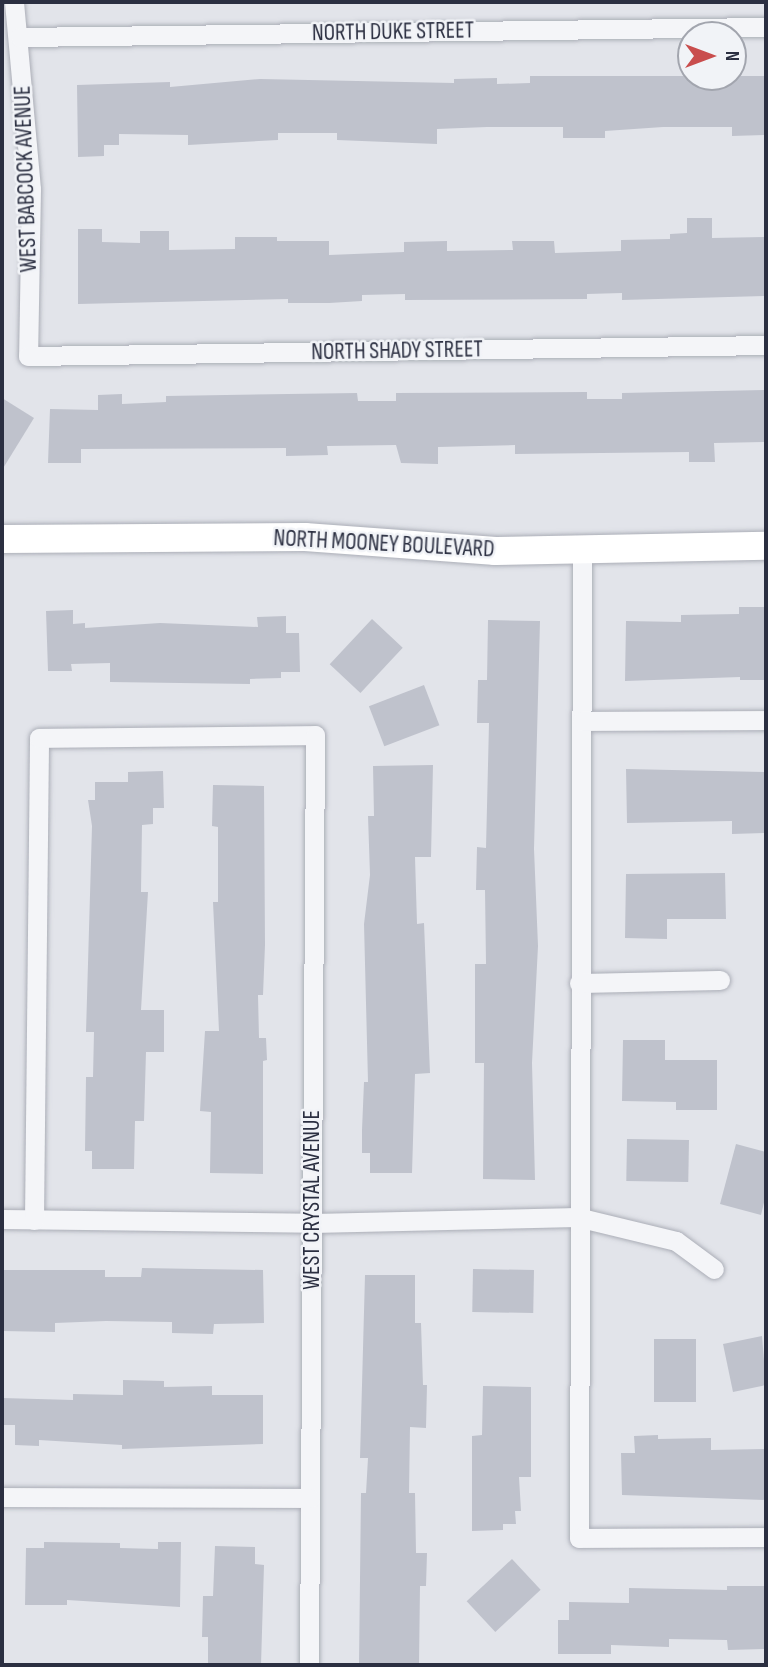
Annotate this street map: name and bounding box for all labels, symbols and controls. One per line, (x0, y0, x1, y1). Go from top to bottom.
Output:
street label: NORTH DUKE STREET (312, 17, 474, 47)
north arrow (677, 21, 747, 91)
text: N (720, 51, 743, 61)
street label: WEST BABCOCK AVENUE (9, 85, 43, 273)
street label: NORTH SHADY STREET (311, 336, 483, 366)
street label: NORTH MOONEY BOULEVARD (273, 524, 495, 564)
street label: WEST CRYSTAL AVENUE (298, 1110, 326, 1290)

